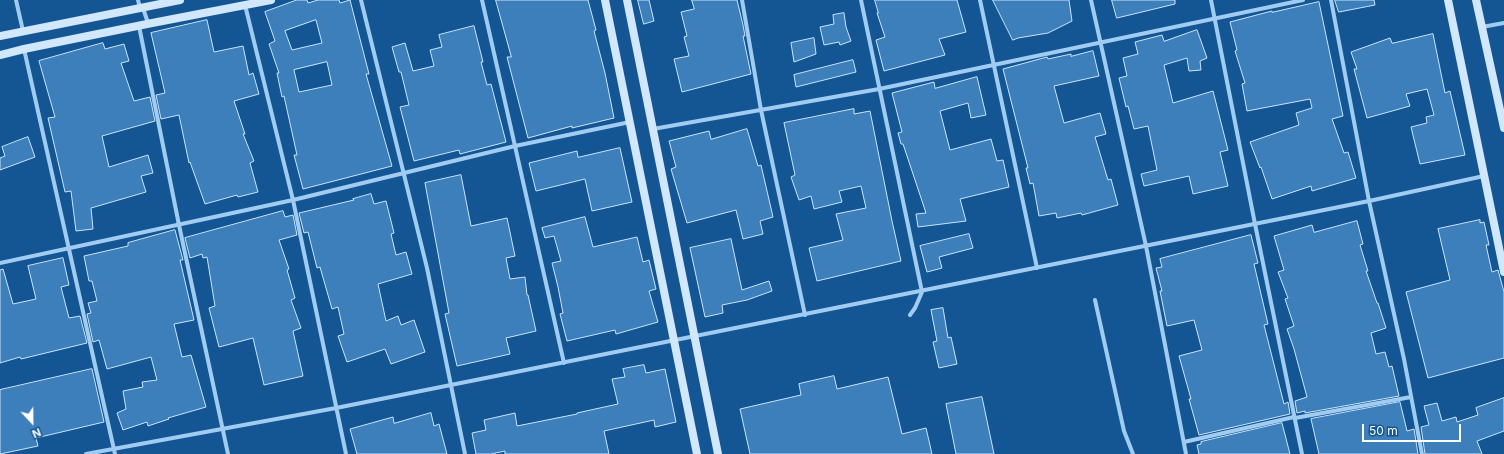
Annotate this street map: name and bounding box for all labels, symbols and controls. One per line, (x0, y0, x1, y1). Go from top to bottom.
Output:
north arrow (12, 402, 52, 442)
scale bar (1364, 416, 1463, 442)
text: 50 m (1369, 423, 1398, 438)
text: N (30, 425, 43, 441)

